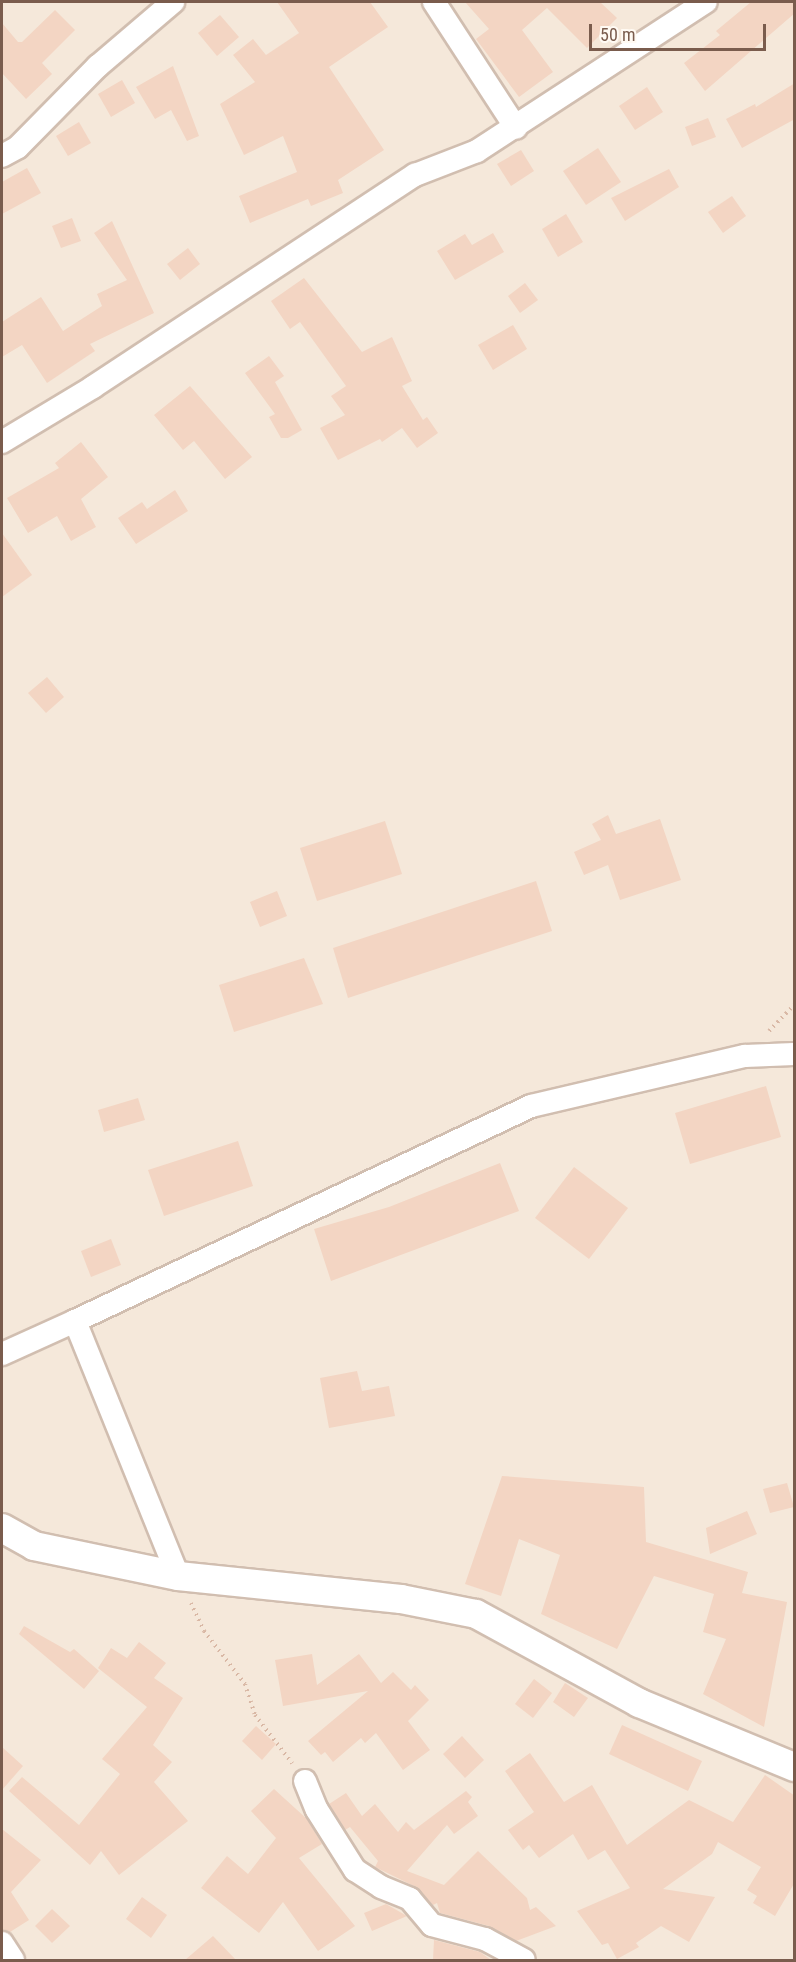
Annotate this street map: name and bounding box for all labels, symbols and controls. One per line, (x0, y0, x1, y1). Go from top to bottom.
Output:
scale bar (592, 12, 769, 50)
text: 50 m (600, 24, 635, 45)

